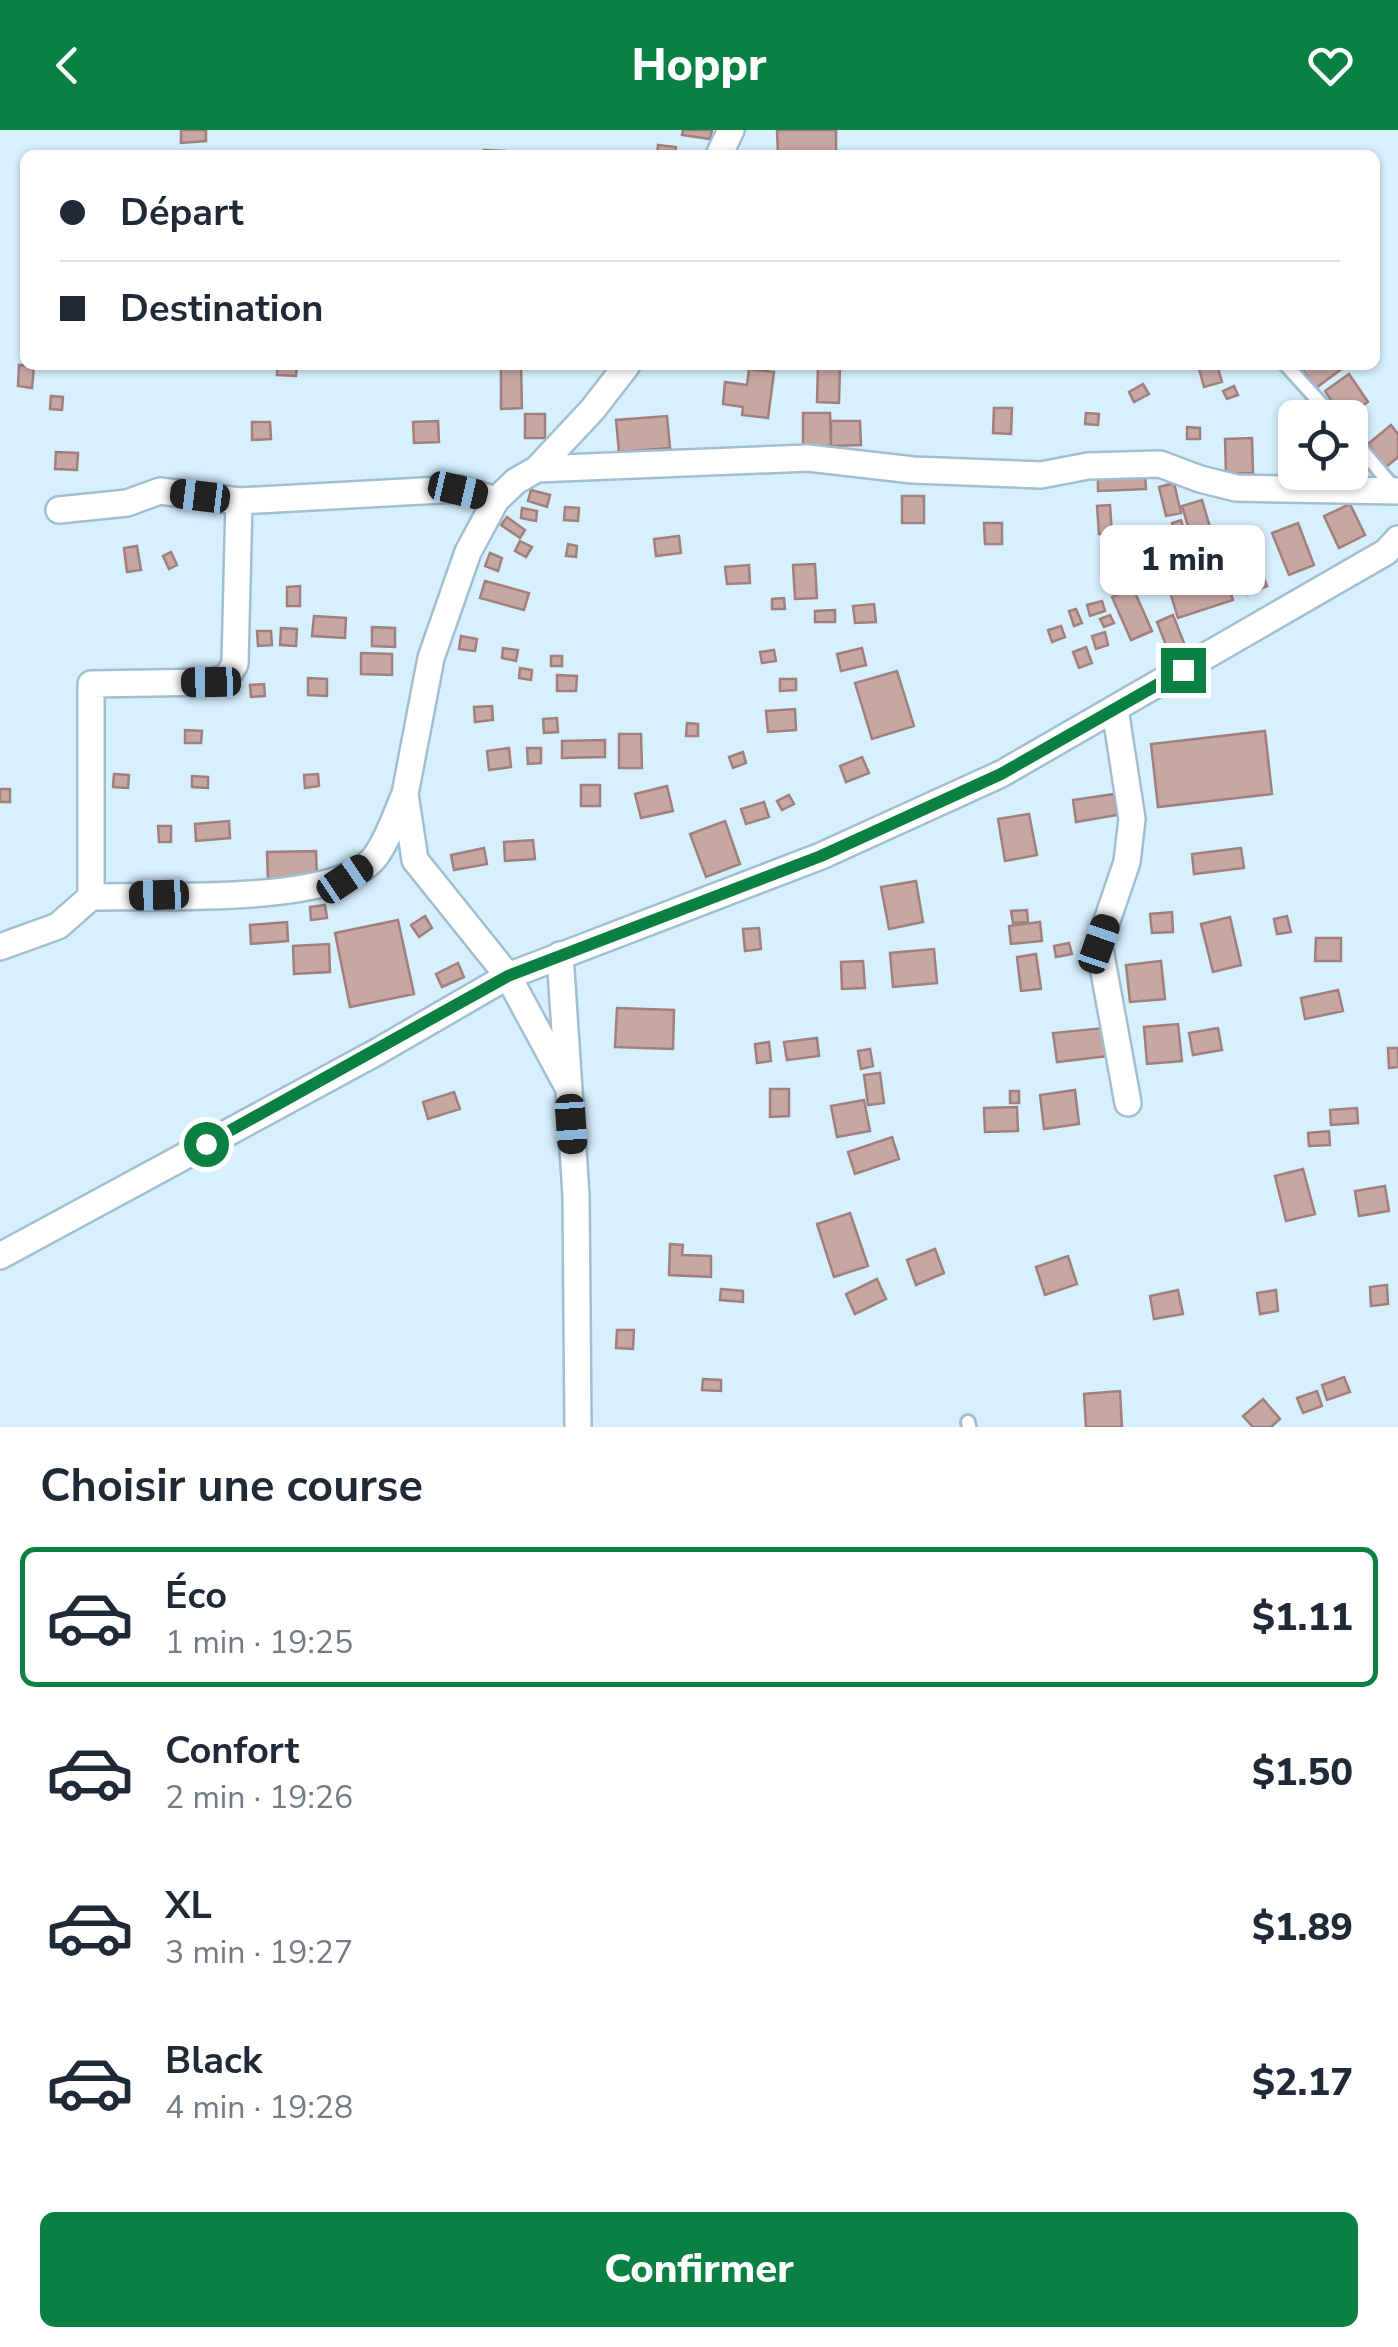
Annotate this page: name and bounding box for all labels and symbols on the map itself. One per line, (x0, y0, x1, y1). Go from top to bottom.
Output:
car (425, 469, 491, 511)
car (168, 477, 232, 515)
callout: 1 min (1100, 525, 1266, 595)
route end (1161, 648, 1206, 693)
car (181, 666, 241, 698)
car (312, 850, 378, 908)
car (128, 879, 190, 911)
car (1075, 911, 1123, 977)
car (554, 1093, 588, 1155)
route start (184, 1122, 229, 1167)

